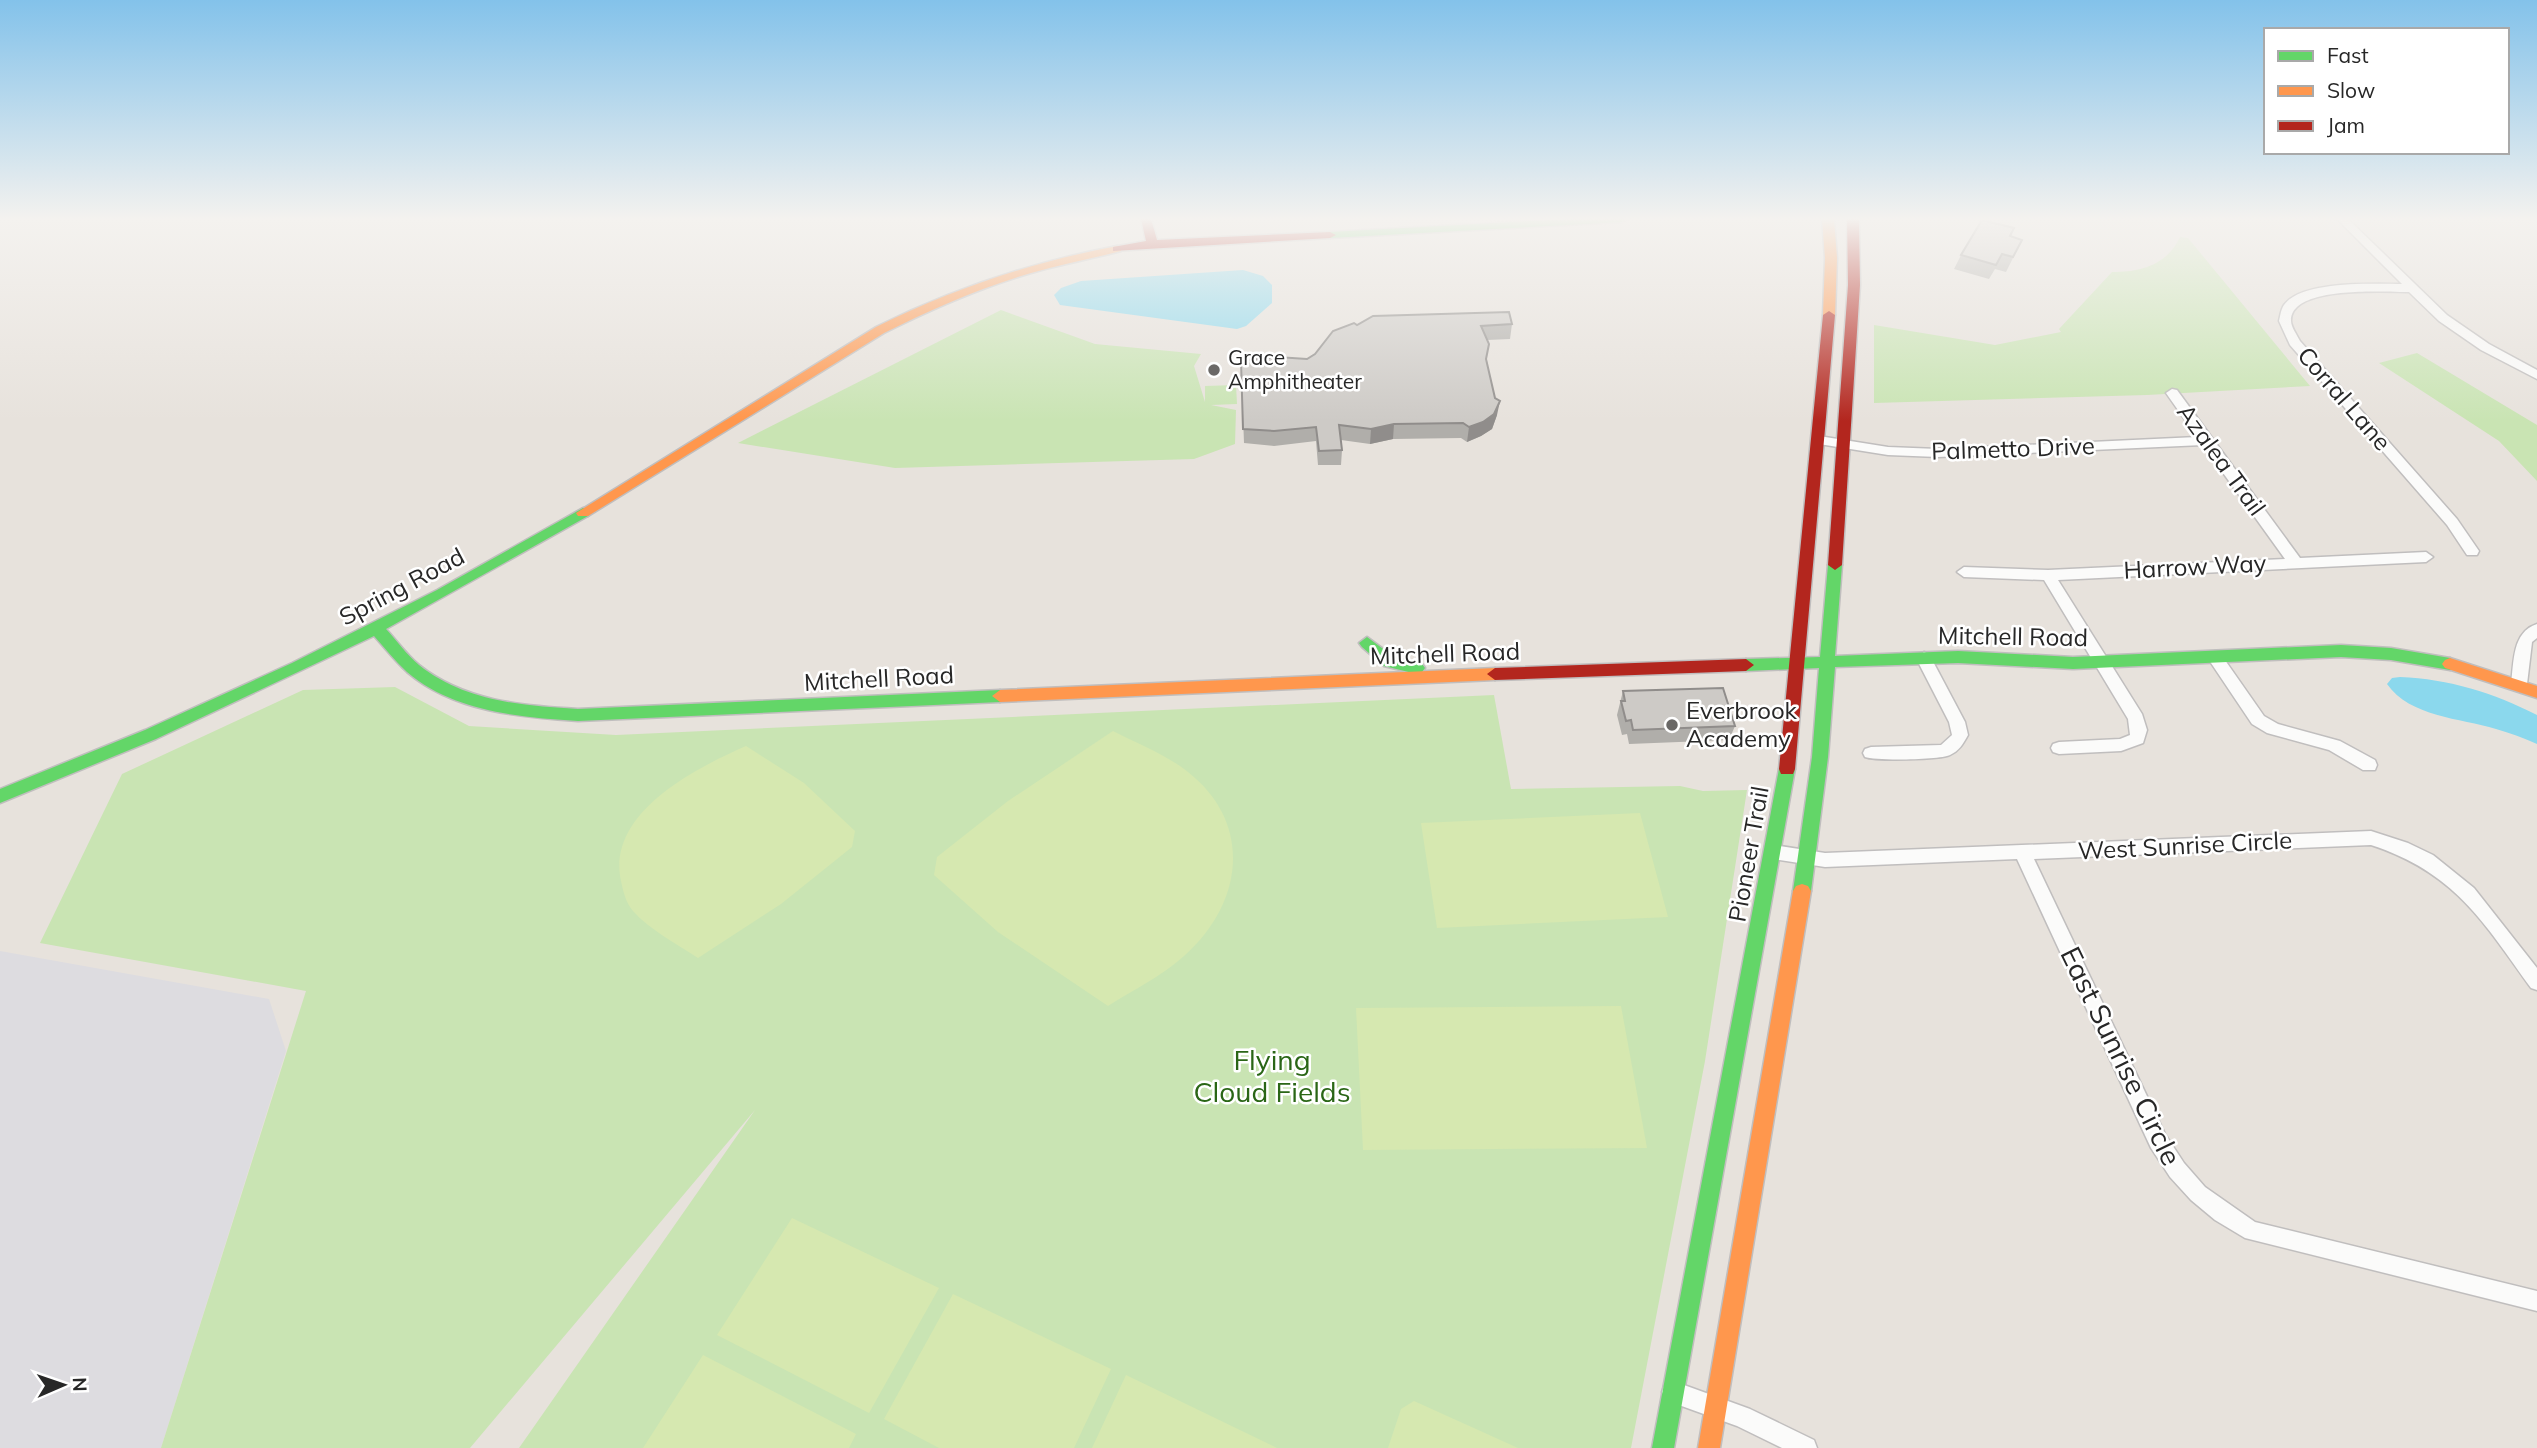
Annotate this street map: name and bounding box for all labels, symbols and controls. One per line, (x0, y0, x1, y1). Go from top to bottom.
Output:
legend (2264, 28, 2509, 154)
text: Fast (2327, 42, 2369, 68)
text: Slow (2327, 77, 2375, 103)
text: Jam (2327, 112, 2365, 138)
street label: Corral Lane (2292, 340, 2398, 456)
place label: Grace Amphitheater (1228, 344, 1362, 394)
marker: Grace Amphitheater (1206, 362, 1222, 378)
street label: Azalea Trail (2171, 398, 2272, 521)
street label: Palmetto Drive (1931, 430, 2095, 466)
street label: Spring Road (334, 541, 469, 632)
street label: Harrow Way (2123, 547, 2267, 585)
street label: Mitchell Road (1938, 620, 2088, 652)
street label: Mitchell Road (1369, 635, 1521, 671)
street label: Mitchell Road (803, 659, 955, 697)
place label: Everbrook Academy (1686, 695, 1798, 753)
marker: Everbrook Academy (1664, 717, 1680, 733)
street label: Pioneer Trail (1721, 784, 1775, 924)
street label: West Sunrise Circle (2077, 824, 2293, 866)
street label: East Sunrise Circle (2053, 941, 2190, 1171)
park label: Flying Cloud Fields (1193, 1042, 1351, 1109)
north arrow (28, 1350, 98, 1420)
text: N (68, 1377, 92, 1392)

